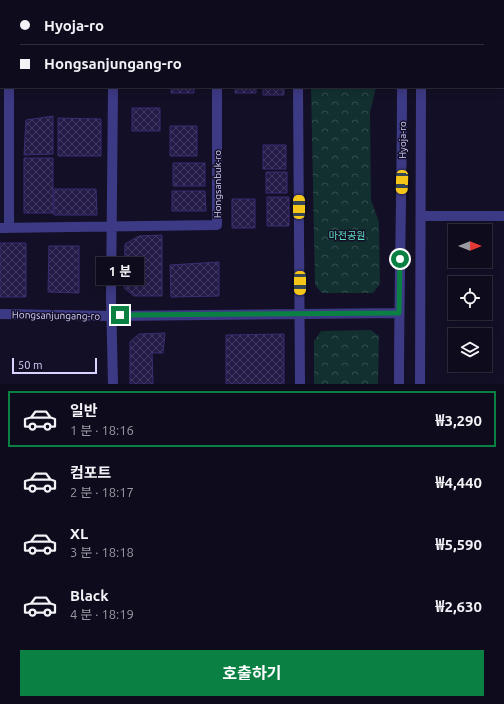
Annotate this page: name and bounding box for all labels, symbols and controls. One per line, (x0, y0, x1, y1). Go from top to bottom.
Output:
text: Hyoja-ro (44, 17, 104, 34)
text: Hongsanjungang-ro (44, 55, 182, 72)
street label: Hyoja-ro (397, 121, 408, 159)
street label: Hongsanbuk-ro (212, 150, 223, 218)
car (396, 170, 408, 194)
car (293, 195, 305, 219)
north arrow (448, 224, 492, 268)
map controls (448, 224, 492, 372)
park label: 마전공원 (329, 230, 365, 241)
route start (391, 250, 409, 268)
callout: 1 분 (96, 257, 144, 285)
text: 1 분 (109, 264, 131, 278)
car (294, 271, 306, 295)
button: locate (448, 276, 492, 320)
route end (111, 306, 129, 324)
street label: Hongsanjungang-ro (12, 309, 100, 322)
button: layers (448, 328, 492, 372)
scale bar (12, 356, 97, 375)
text: 50 m (18, 359, 42, 371)
icon: car (22, 401, 58, 437)
text: 일반 (70, 402, 98, 419)
text: ₩3,290 (436, 412, 482, 429)
text: 1 분 · 18:16 (70, 423, 134, 437)
icon: car (22, 463, 58, 499)
text: 컴포트 (70, 464, 111, 481)
text: ₩4,440 (436, 474, 482, 491)
text: 2 분 · 18:17 (70, 485, 134, 499)
icon: car (22, 525, 58, 561)
text: XL (70, 525, 88, 542)
text: ₩5,590 (436, 536, 482, 553)
text: 3 분 · 18:18 (70, 545, 134, 559)
icon: car (22, 587, 58, 623)
text: Black (70, 587, 109, 604)
text: ₩2,630 (436, 598, 482, 615)
text: 4 분 · 18:19 (70, 607, 134, 621)
button: 호출하기 (20, 650, 484, 696)

